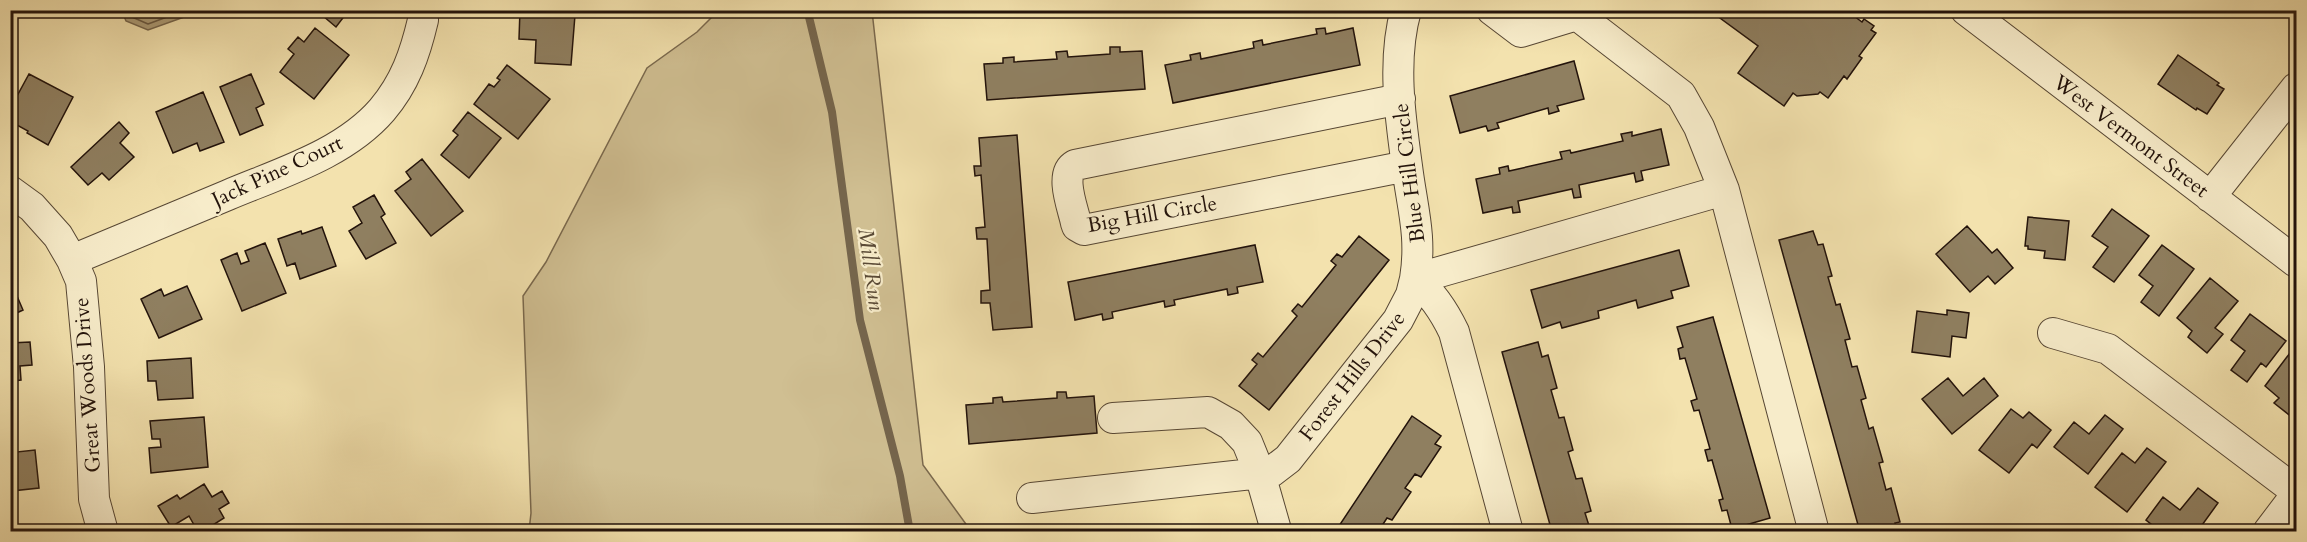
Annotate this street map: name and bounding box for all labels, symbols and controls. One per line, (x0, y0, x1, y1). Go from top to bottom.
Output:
street label: West Vermont Street (2046, 67, 2215, 205)
street label: Blue Hill Circle (1387, 102, 1432, 244)
street label: Jack Pine Court (204, 128, 348, 216)
street label: Big Hill Circle (1085, 189, 1219, 240)
water label: Mill Run (850, 226, 892, 312)
street label: Great Woods Drive (67, 296, 108, 474)
street label: Forest Hills Drive (1293, 305, 1412, 447)

